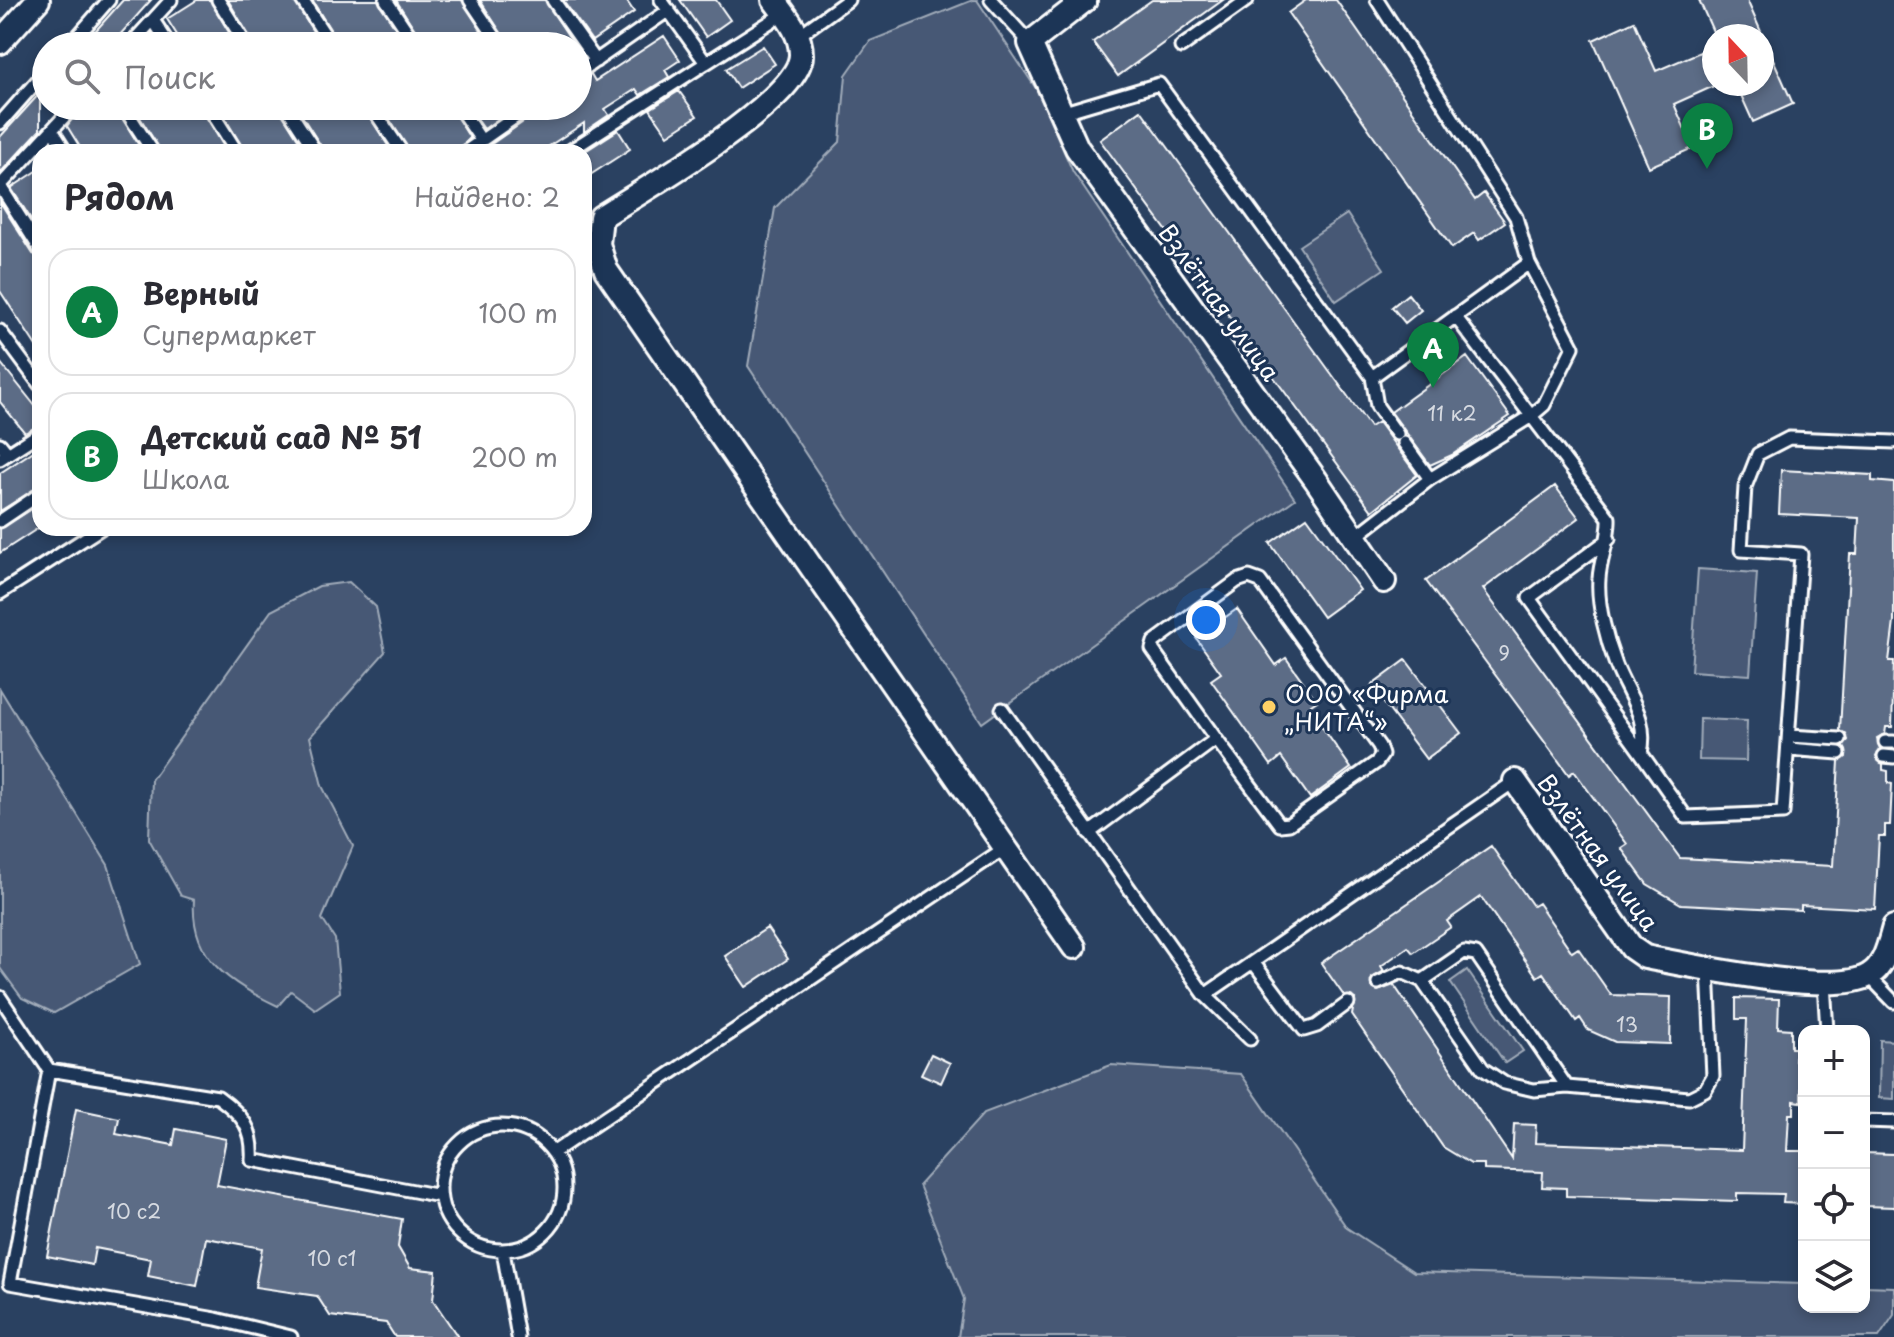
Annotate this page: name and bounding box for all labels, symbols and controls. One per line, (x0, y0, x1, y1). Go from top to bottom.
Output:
north arrow (1702, 24, 1774, 96)
search box (32, 32, 592, 120)
icon: search (60, 54, 104, 98)
text: Поиск (124, 54, 215, 99)
pin: B (1681, 103, 1733, 169)
text: Рядом (64, 170, 175, 222)
text: Найдено: 2 (414, 177, 560, 216)
street label: Взлётная улица (1151, 216, 1289, 388)
text: Верный (142, 270, 260, 315)
text: A (82, 293, 102, 332)
text: 100 m (478, 293, 558, 332)
text: Супермаркет (142, 315, 316, 354)
pin: A (1407, 322, 1459, 388)
house number: 11 к2 (1427, 398, 1477, 428)
text: Детский сад № 51 (142, 414, 422, 459)
text: B (83, 437, 101, 476)
text: 200 m (471, 437, 558, 476)
text: Школа (142, 459, 229, 498)
your location (1186, 600, 1226, 640)
house number: 9 (1498, 638, 1510, 668)
place label: ООО «Фирма „НИТА“» (1285, 675, 1449, 739)
marker: ООО «Фирма „НИТА“» (1260, 698, 1278, 716)
street label: Взлётная улица (1530, 766, 1668, 938)
house number: 13 (1616, 1009, 1638, 1039)
map controls (1798, 1025, 1870, 1313)
button: + (1798, 1025, 1870, 1097)
button: − (1798, 1097, 1870, 1169)
button: locate (1798, 1169, 1870, 1241)
house number: 10 с2 (107, 1196, 161, 1226)
button: layers (1798, 1241, 1870, 1313)
house number: 10 с1 (307, 1243, 357, 1273)

